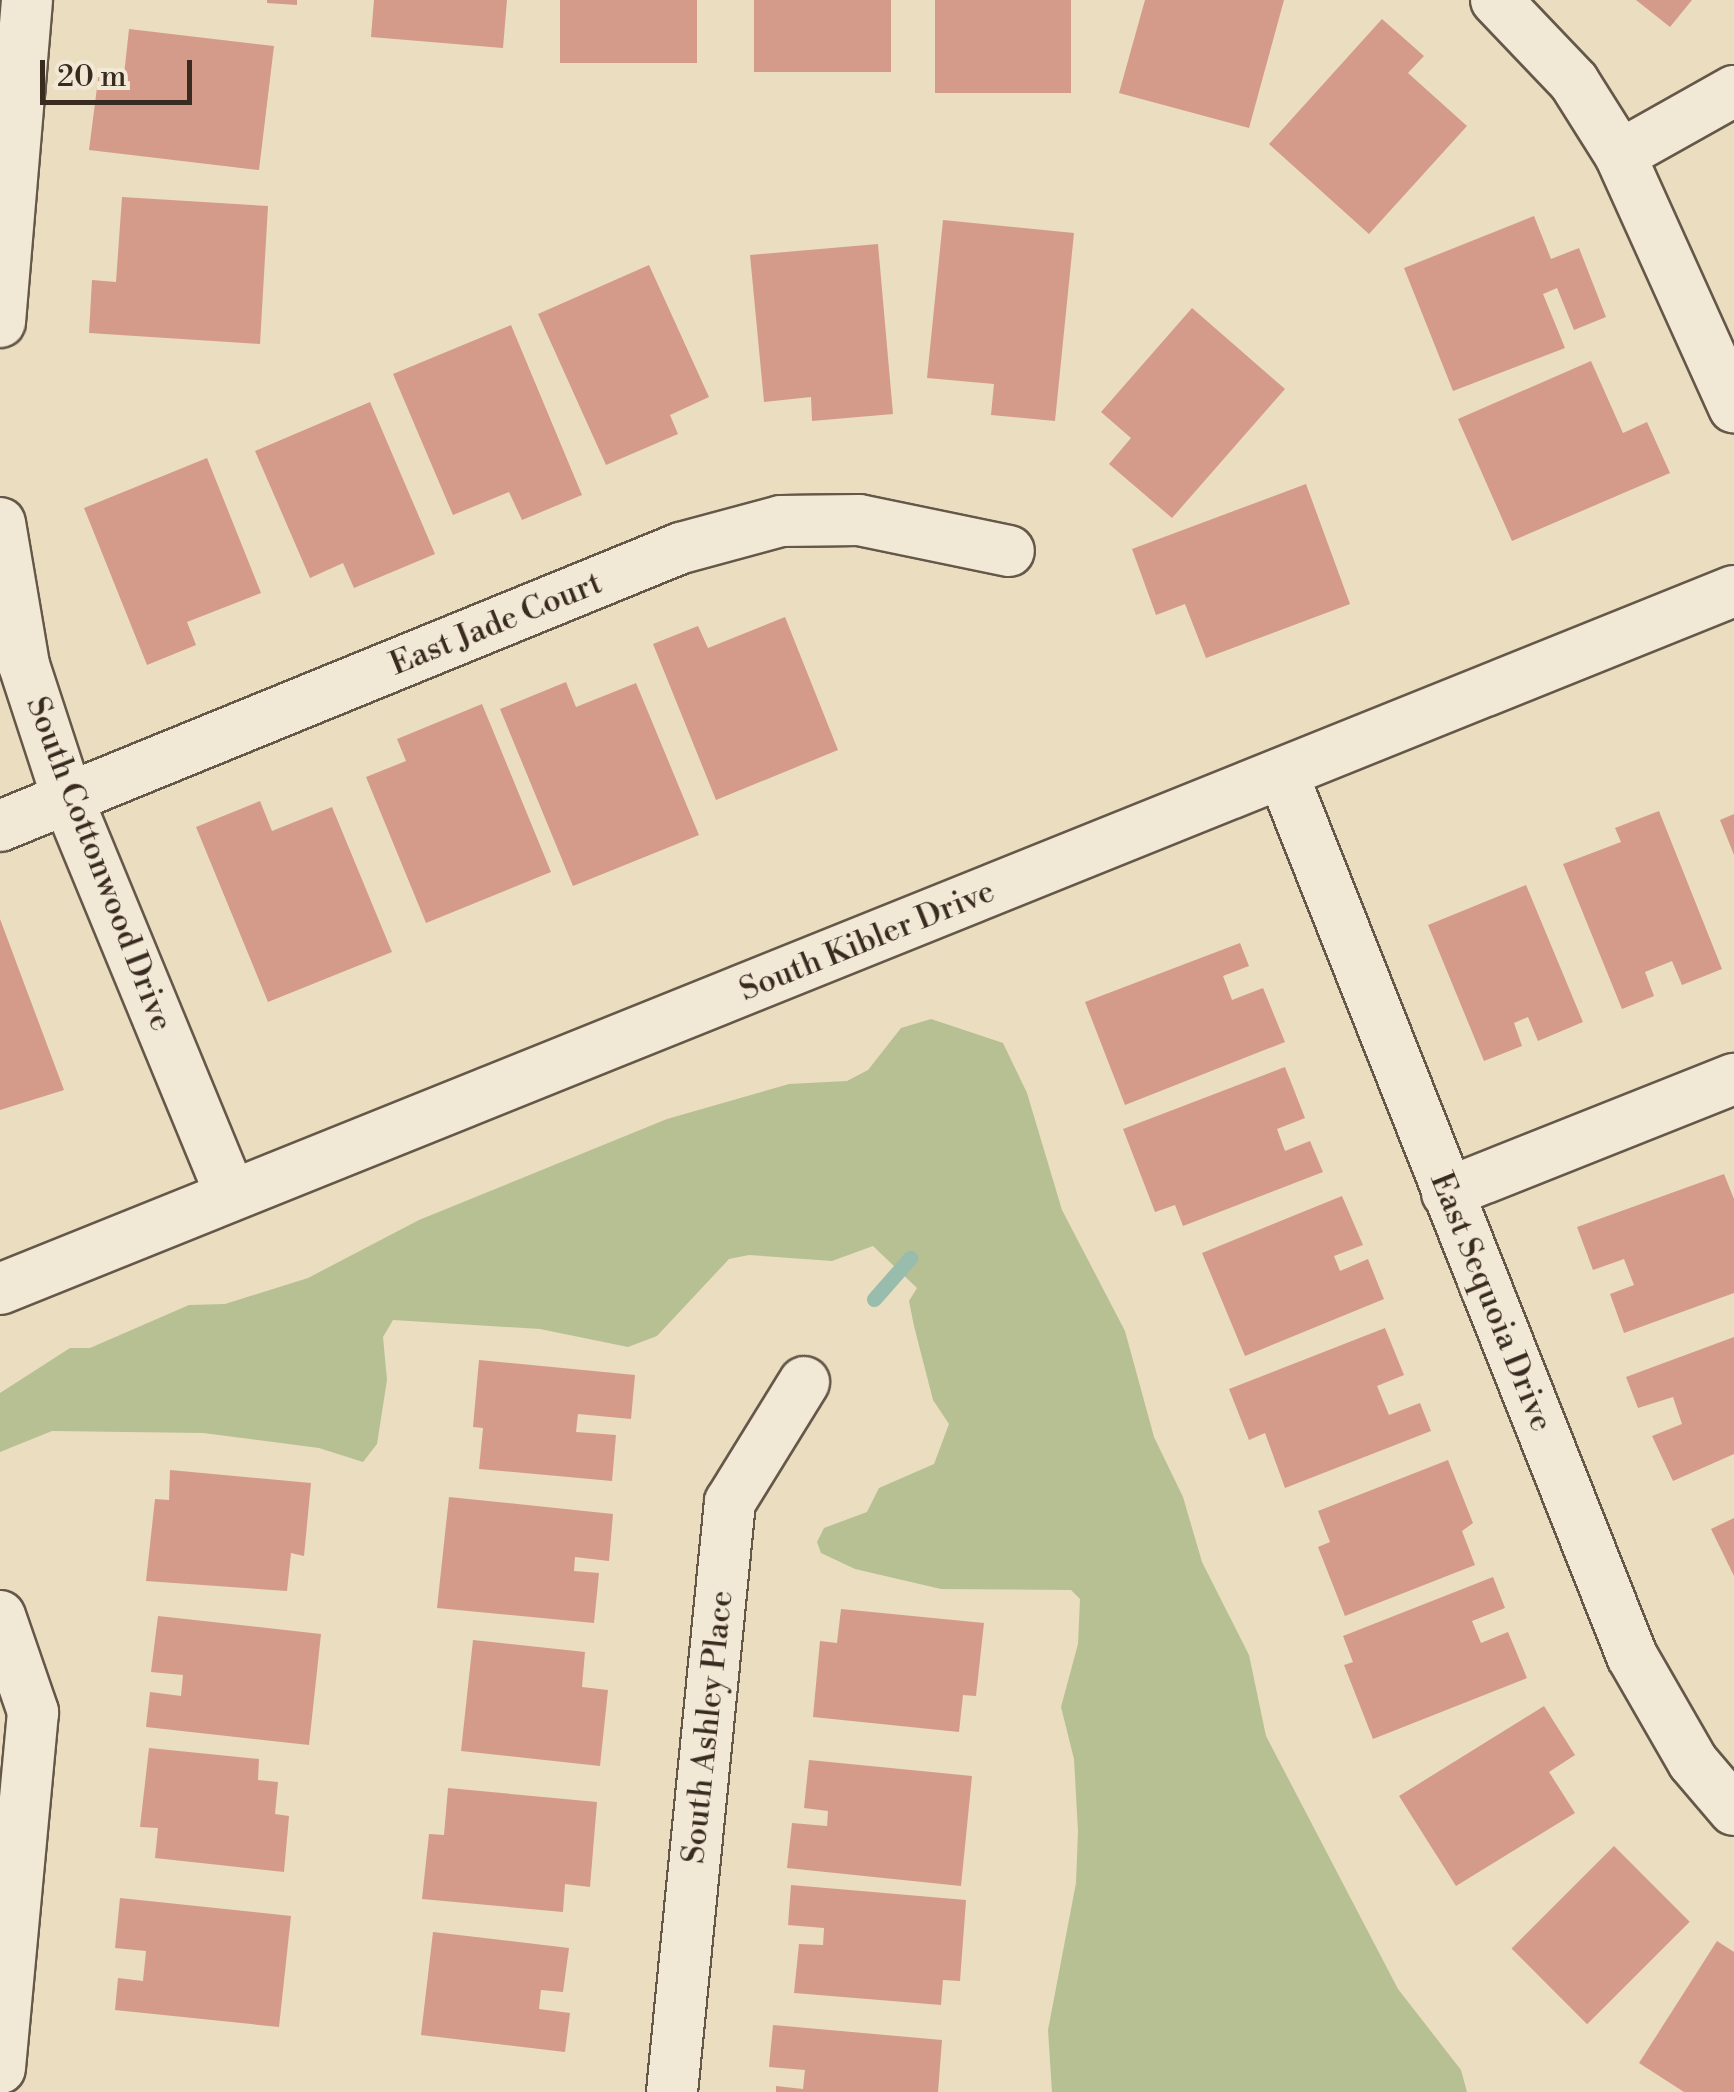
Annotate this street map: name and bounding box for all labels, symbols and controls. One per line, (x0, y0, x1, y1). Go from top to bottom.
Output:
scale bar (45, 40, 198, 102)
text: 20 m (57, 58, 126, 96)
street label: East Jade Court (384, 564, 608, 684)
street label: South Cottonwood Drive (17, 691, 181, 1037)
street label: South Kibler Drive (734, 872, 1000, 1010)
street label: East Sequoia Drive (1422, 1167, 1560, 1437)
street label: South Ashley Place (675, 1588, 741, 1866)

